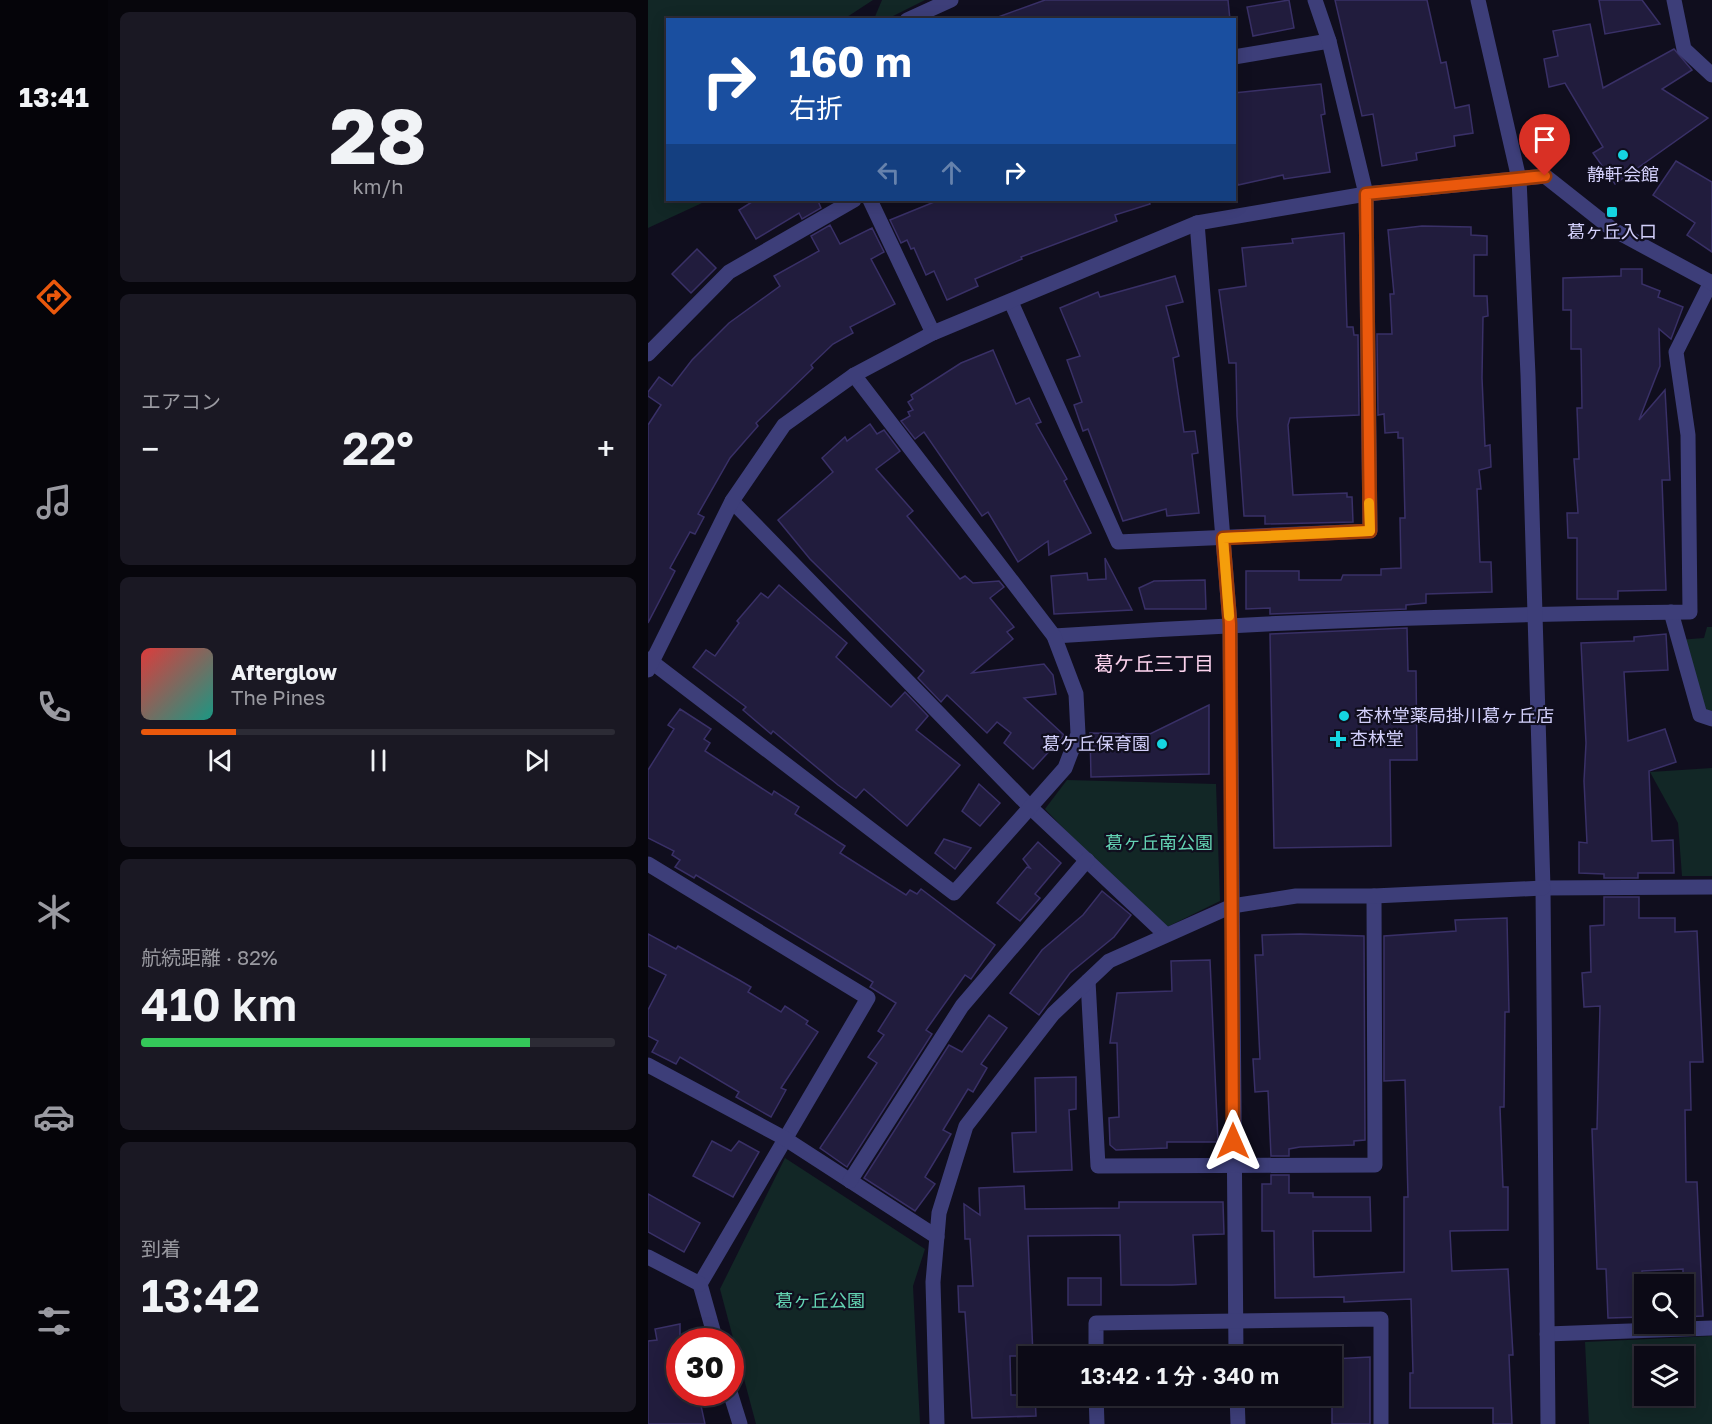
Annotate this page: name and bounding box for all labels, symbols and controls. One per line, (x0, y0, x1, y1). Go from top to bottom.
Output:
text: 160 m (789, 36, 912, 86)
icon: right (690, 42, 768, 120)
text: 13:41 (19, 81, 89, 113)
text: 28 (329, 88, 427, 181)
text: 右折 (789, 92, 843, 124)
pin (1519, 114, 1570, 176)
icon: arrive (1528, 123, 1561, 156)
marker: 静軒会館 (1616, 148, 1630, 162)
icon: left (872, 156, 905, 189)
icon: ahead (935, 156, 968, 189)
icon: right (998, 156, 1031, 189)
place label: 静軒会館 (1587, 163, 1659, 185)
text: km/h (353, 174, 403, 198)
marker: 葛ヶ丘入口 (1605, 205, 1619, 219)
place label: 葛ヶ丘入口 (1567, 220, 1657, 242)
icon: directions (33, 276, 75, 318)
text: エアコン (141, 389, 221, 413)
text: 22° (342, 421, 414, 475)
text: − (141, 429, 159, 468)
text: + (597, 429, 615, 468)
icon: music (33, 481, 75, 523)
district label: 葛ケ丘三丁目 (1094, 651, 1214, 675)
text: Afterglow (231, 658, 337, 685)
text: The Pines (231, 685, 325, 709)
icon: phone (33, 686, 75, 728)
place label: 杏林堂薬局掛川葛ヶ丘店 (1356, 704, 1554, 726)
marker: 杏林堂薬局掛川葛ヶ丘店 (1337, 709, 1351, 723)
place label: 杏林堂 (1350, 727, 1404, 749)
place label: 葛ケ丘保育園 (1042, 732, 1150, 754)
marker: 杏林堂 (1331, 732, 1345, 746)
marker: 葛ケ丘保育園 (1155, 737, 1169, 751)
icon: previous (204, 744, 237, 777)
icon: pause (362, 744, 395, 777)
icon: next (520, 744, 553, 777)
park label: 葛ヶ丘南公園 (1105, 831, 1213, 853)
icon: climate (33, 891, 75, 933)
text: 航続距離 · 82% (141, 945, 278, 969)
text: 410 km (141, 977, 297, 1031)
icon: car (33, 1096, 75, 1138)
position arrow (1201, 1109, 1265, 1173)
text: 到着 (141, 1236, 181, 1260)
text: 13:42 (141, 1268, 260, 1322)
map controls (1634, 1274, 1694, 1406)
button: search (1634, 1274, 1694, 1334)
park label: 葛ヶ丘公園 (775, 1289, 865, 1311)
icon: filters (33, 1300, 75, 1342)
speed limit sign: 30 (666, 1328, 744, 1406)
button: layers (1634, 1346, 1694, 1406)
text: 13:42 · 1 分 · 340 m (1081, 1362, 1279, 1389)

